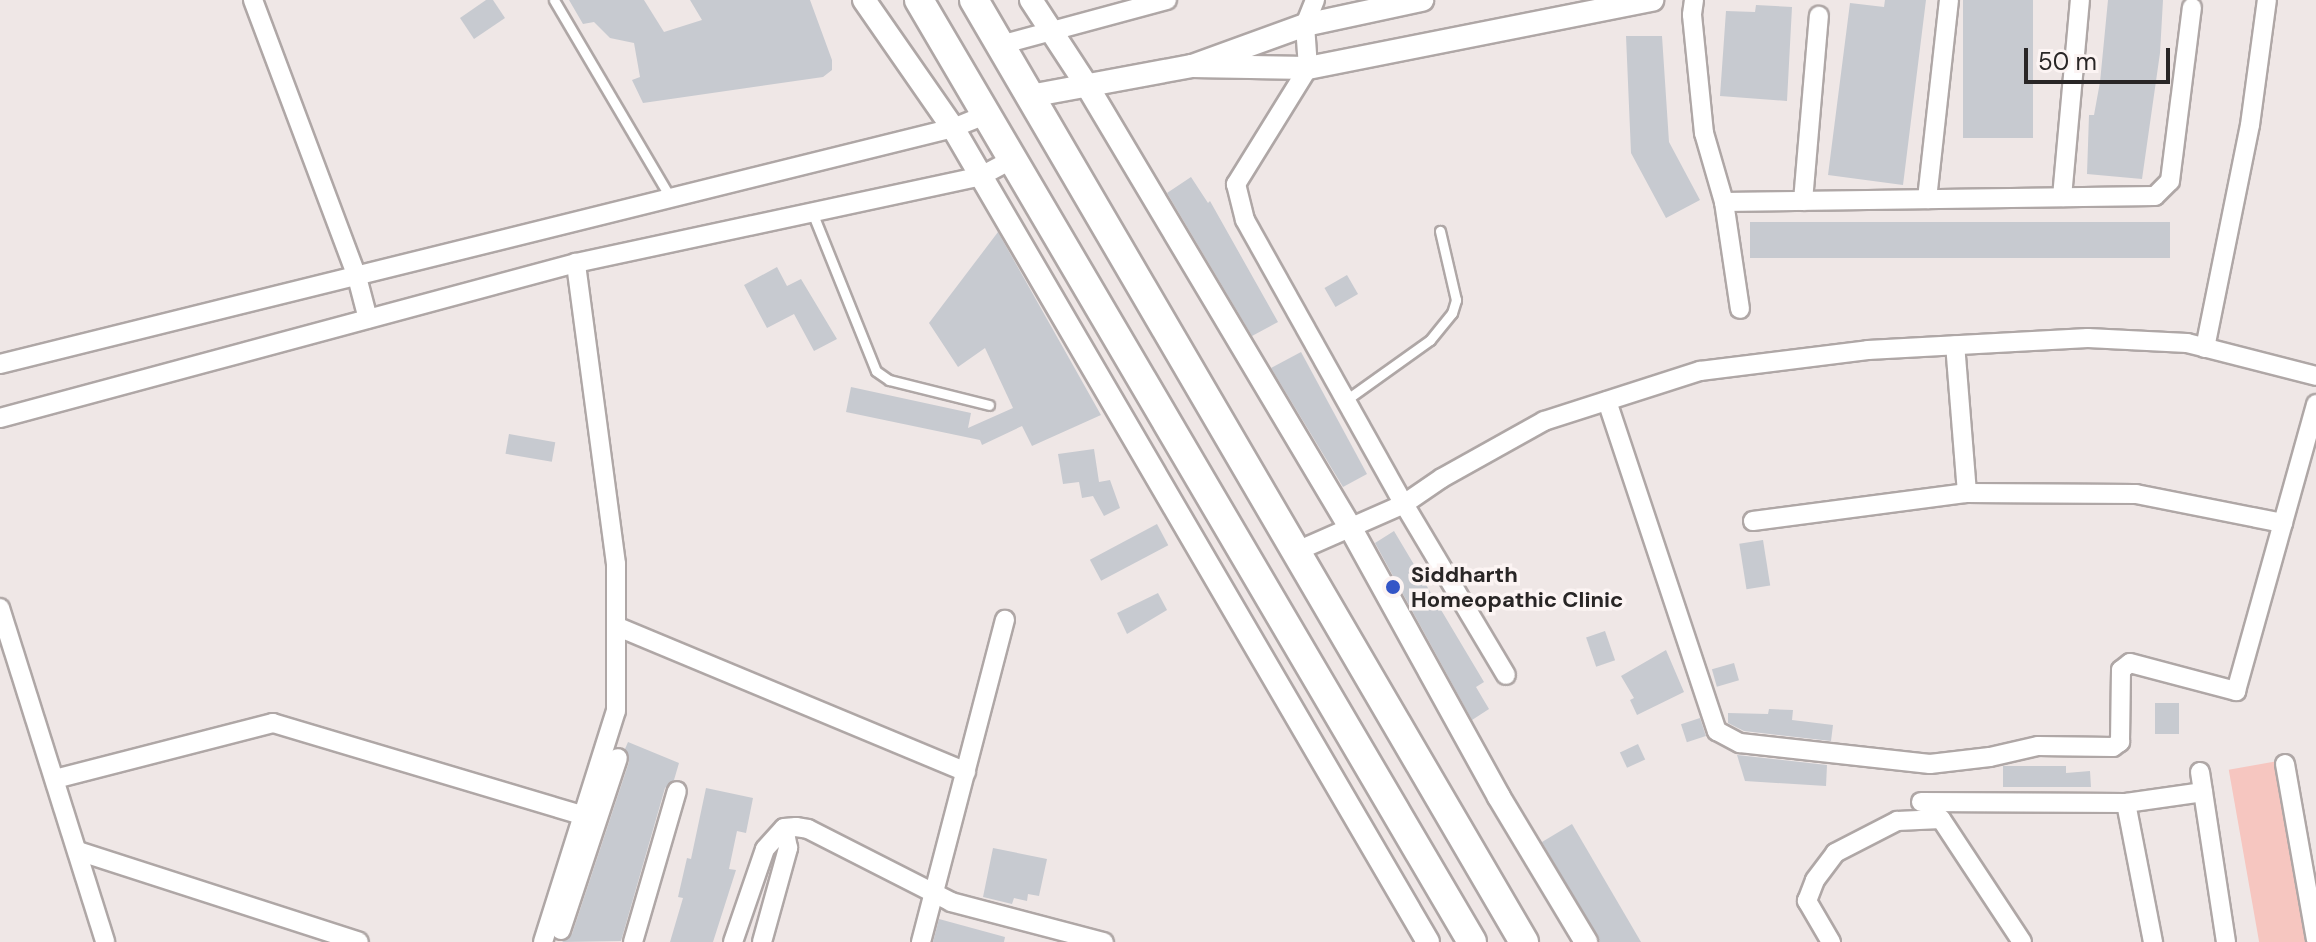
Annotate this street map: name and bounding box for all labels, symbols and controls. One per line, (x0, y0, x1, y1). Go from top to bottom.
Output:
scale bar (2028, 32, 2174, 82)
text: 50 m (2038, 46, 2097, 77)
place label: Siddharth Homeopathic Clinic (1411, 561, 1623, 612)
marker: Siddharth Homeopathic Clinic (1382, 576, 1404, 598)

